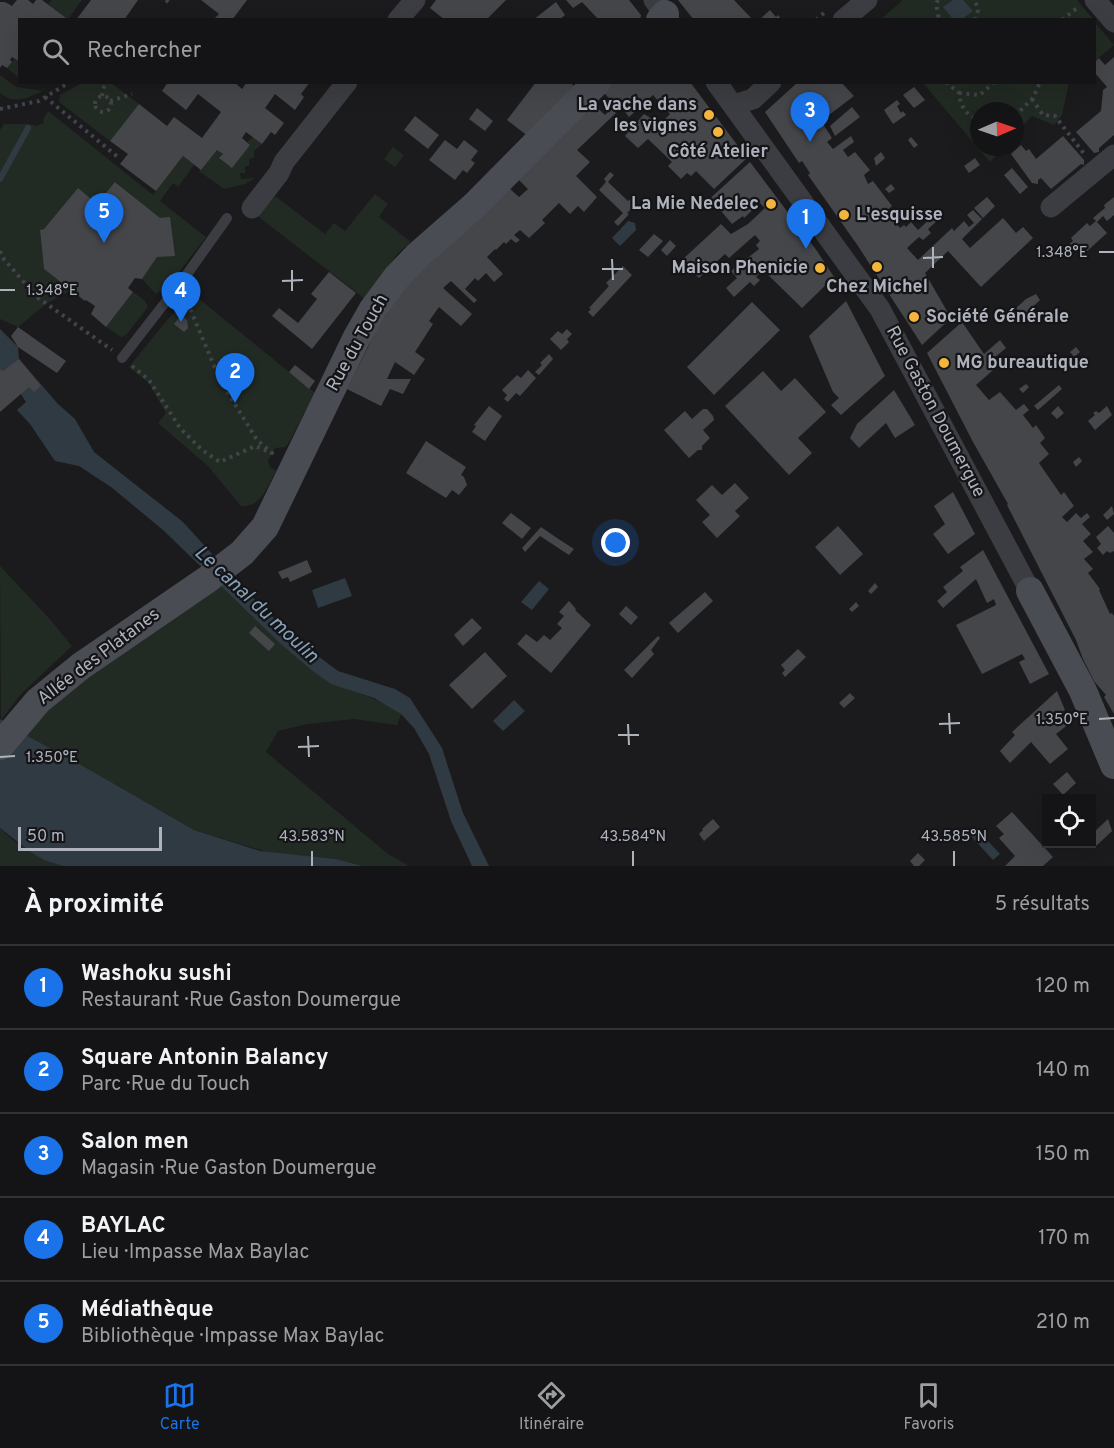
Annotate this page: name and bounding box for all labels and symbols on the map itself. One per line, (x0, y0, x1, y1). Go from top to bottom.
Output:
pin: 3 (790, 92, 830, 142)
place label: La vache dans les vignes (578, 94, 697, 138)
north arrow (970, 102, 1024, 156)
marker: La vache dans les vignes (702, 108, 716, 122)
marker: Côté Atelier (711, 125, 725, 139)
place label: Côté Atelier (668, 141, 768, 164)
place label: La Mie Nedelec (631, 193, 759, 216)
pin: 5 (84, 194, 124, 243)
marker: La Mie Nedelec (764, 197, 778, 211)
pin: 1 (786, 200, 826, 249)
place label: L'esquisse (856, 204, 943, 227)
marker: L'esquisse (837, 208, 851, 222)
text: 1.348°E (1036, 244, 1088, 263)
place label: Maison Phenicie (671, 257, 808, 280)
marker: Chez Michel (870, 260, 884, 274)
marker: Maison Phenicie (813, 261, 827, 275)
pin: 4 (162, 272, 201, 322)
place label: Chez Michel (826, 276, 928, 299)
text: 1.348°E (26, 282, 78, 301)
street label: Rue du Touch (322, 290, 394, 396)
place label: Société Générale (926, 306, 1069, 329)
marker: Société Générale (907, 310, 921, 324)
street label: Rue Gaston Doumergue (880, 322, 990, 502)
place label: MG bureautique (956, 352, 1089, 375)
pin: 2 (216, 354, 254, 403)
marker: MG bureautique (937, 356, 951, 370)
your location (601, 528, 630, 557)
water label: Le canal du moulin (188, 540, 324, 670)
street label: Allée des Platanes (33, 603, 165, 711)
text: 1.350°E (1036, 711, 1088, 730)
text: 1.350°E (26, 749, 78, 768)
scale bar (18, 824, 162, 852)
text: 43.583°N (279, 828, 345, 847)
text: 43.584°N (600, 828, 666, 847)
text: 43.585°N (921, 828, 987, 847)

